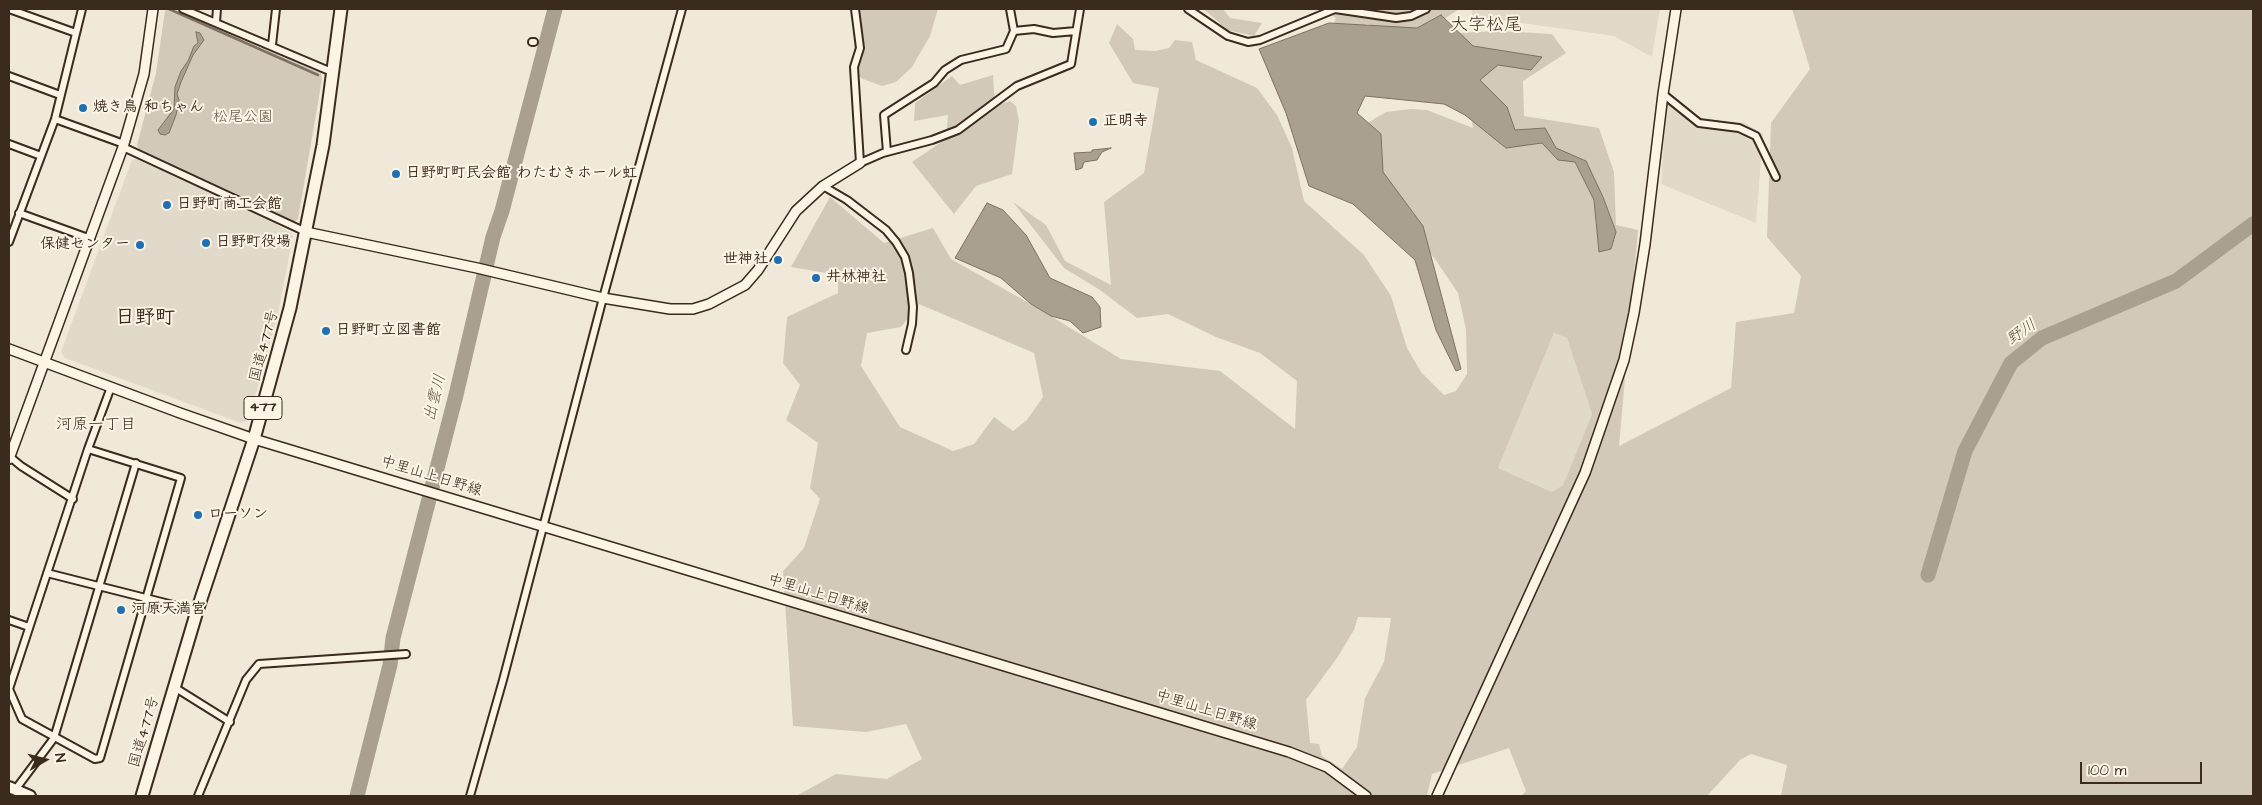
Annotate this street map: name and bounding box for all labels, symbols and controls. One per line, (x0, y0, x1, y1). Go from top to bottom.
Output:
district label: 大字松尾 (1450, 15, 1522, 37)
place label: 焼き鳥 和ちゃん (93, 99, 204, 117)
marker: 焼き鳥 和ちゃん (77, 102, 89, 114)
park label: 松尾公園 (213, 109, 273, 127)
place label: 正明寺 (1103, 113, 1148, 131)
marker: 正明寺 (1087, 116, 1099, 128)
place label: 日野町町民会館 わたむきホール虹 (406, 165, 637, 183)
marker: 日野町町民会館 わたむきホール虹 (390, 168, 402, 180)
place label: 日野町商工会館 (177, 196, 282, 214)
marker: 日野町商工会館 (161, 199, 173, 211)
place label: 日野町役場 (216, 234, 291, 252)
place label: 保健センター (40, 236, 130, 254)
marker: 日野町役場 (200, 237, 212, 249)
marker: 保健センター (134, 239, 146, 251)
place label: 世神社 (723, 251, 768, 269)
marker: 世神社 (772, 254, 784, 266)
place label: 井林神社 (826, 269, 886, 287)
marker: 井林神社 (810, 272, 822, 284)
district label: 日野町 (115, 307, 175, 331)
street label: 国道477号 (247, 308, 283, 384)
water label: 野川 (2003, 316, 2041, 350)
place label: 日野町立図書館 (336, 322, 441, 340)
marker: 日野町立図書館 (320, 325, 332, 337)
water label: 出雲川 (421, 372, 451, 424)
road number: 477 (244, 396, 282, 419)
district label: 河原一丁目 (56, 416, 136, 436)
street label: 中里山上日野線 (378, 453, 484, 501)
place label: ローソン (208, 506, 268, 524)
marker: ローソン (192, 509, 204, 521)
street label: 中里山上日野線 (765, 571, 871, 619)
place label: 河原天満宮 (131, 601, 206, 619)
marker: 河原天満宮 (115, 604, 127, 616)
street label: 中里山上日野線 (1153, 687, 1259, 735)
street label: 国道477号 (126, 694, 164, 770)
north arrow (20, 735, 70, 785)
text: N (49, 752, 70, 764)
scale bar (2082, 752, 2204, 784)
text: 100 m (2088, 760, 2127, 781)

